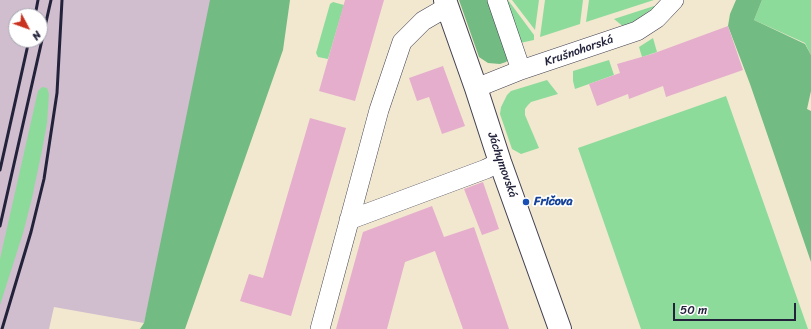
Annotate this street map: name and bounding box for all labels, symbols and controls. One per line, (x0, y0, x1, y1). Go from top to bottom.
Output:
north arrow (8, 8, 48, 48)
text: N (27, 26, 46, 45)
street label: Krušnohorská (543, 33, 615, 69)
street label: Jáchymovská (484, 130, 520, 200)
place label: Fričova (534, 195, 572, 209)
marker: Fričova (521, 197, 531, 207)
scale bar (675, 295, 798, 321)
text: 50 m (680, 299, 707, 321)

